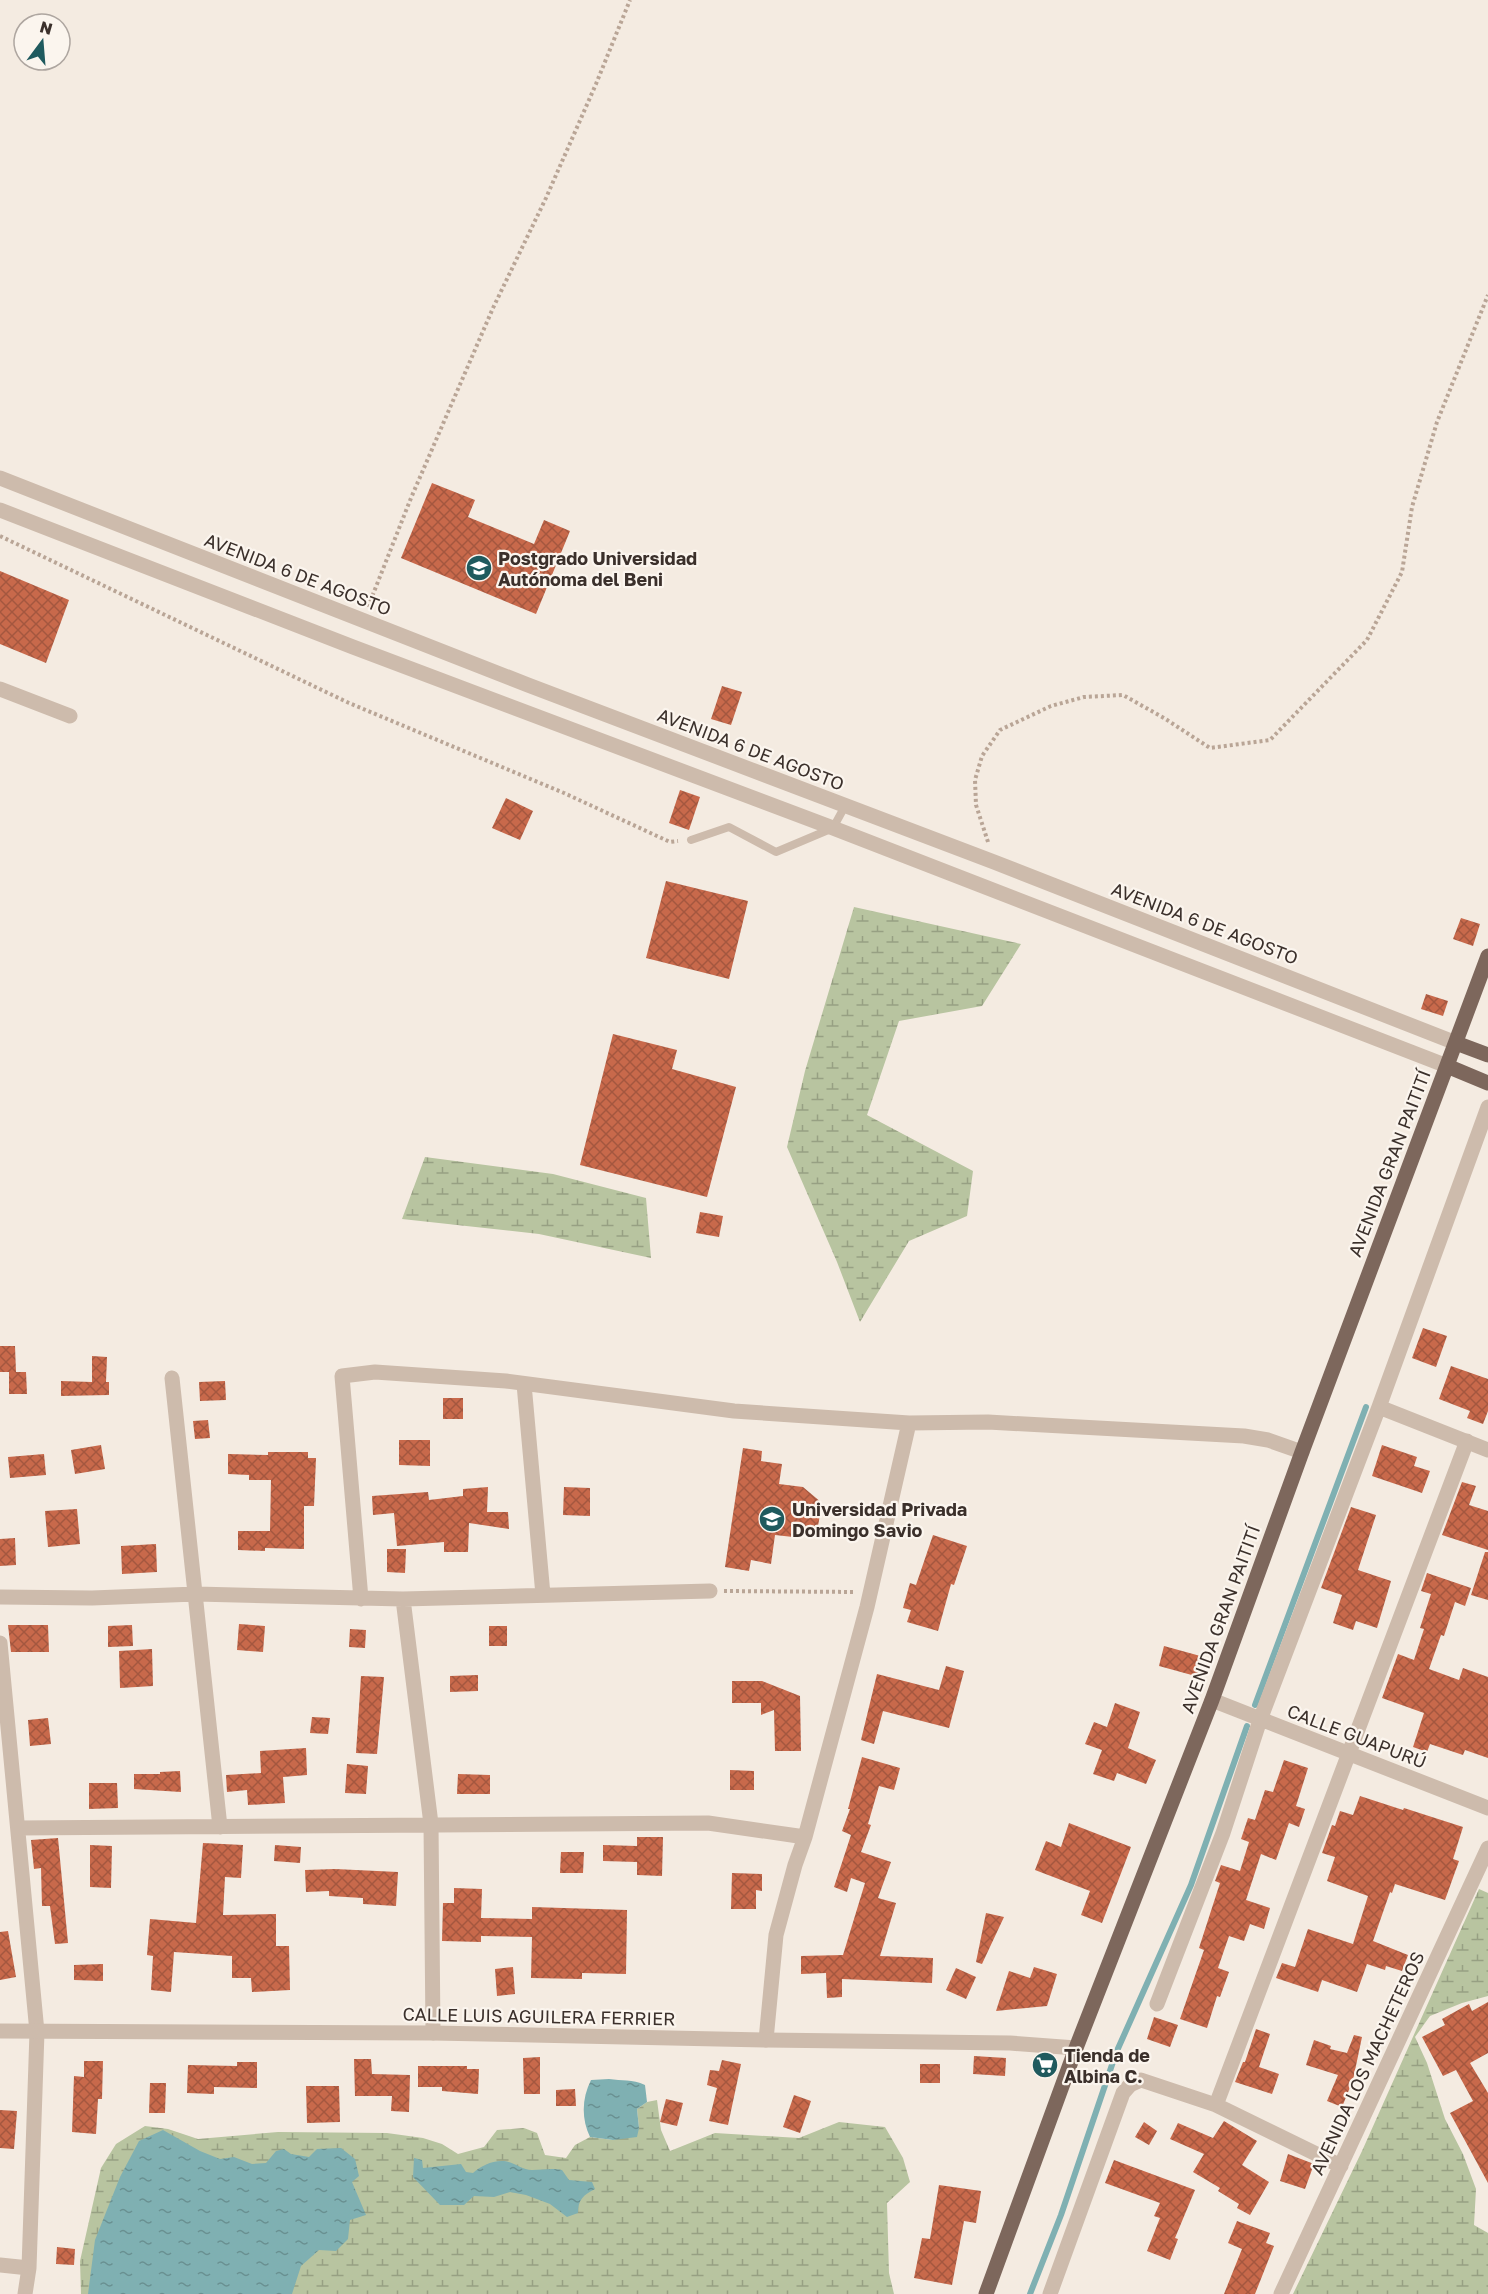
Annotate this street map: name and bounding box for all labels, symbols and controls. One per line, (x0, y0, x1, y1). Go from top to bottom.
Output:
north arrow (12, 12, 72, 72)
text: N (38, 16, 55, 39)
street label: AVENIDA 6 DE AGOSTO (202, 528, 394, 620)
place label: Postgrado Universidad Autónoma del Beni (498, 547, 697, 590)
school or university icon: Postgrado Universidad Autónoma del Beni (464, 553, 494, 583)
street label: AVENIDA 6 DE AGOSTO (655, 703, 847, 795)
street label: AVENIDA 6 DE AGOSTO (1109, 877, 1301, 969)
street label: AVENIDA GRAN PAITITÍ (1343, 1065, 1435, 1260)
place label: Universidad Privada Domingo Savio (792, 1498, 967, 1541)
school or university icon: Universidad Privada Domingo Savio (757, 1504, 787, 1534)
street label: AVENIDA GRAN PAITITÍ (1176, 1521, 1265, 1716)
street label: CALLE GUAPURÚ (1284, 1699, 1430, 1773)
street label: AVENIDA LOS MACHETEROS (1305, 1948, 1429, 2178)
street label: CALLE LUIS AGUILERA FERRIER (402, 2003, 676, 2029)
place label: Tienda de Albina C. (1064, 2044, 1150, 2087)
supermarket icon: Tienda de Albina C. (1030, 2050, 1060, 2080)

